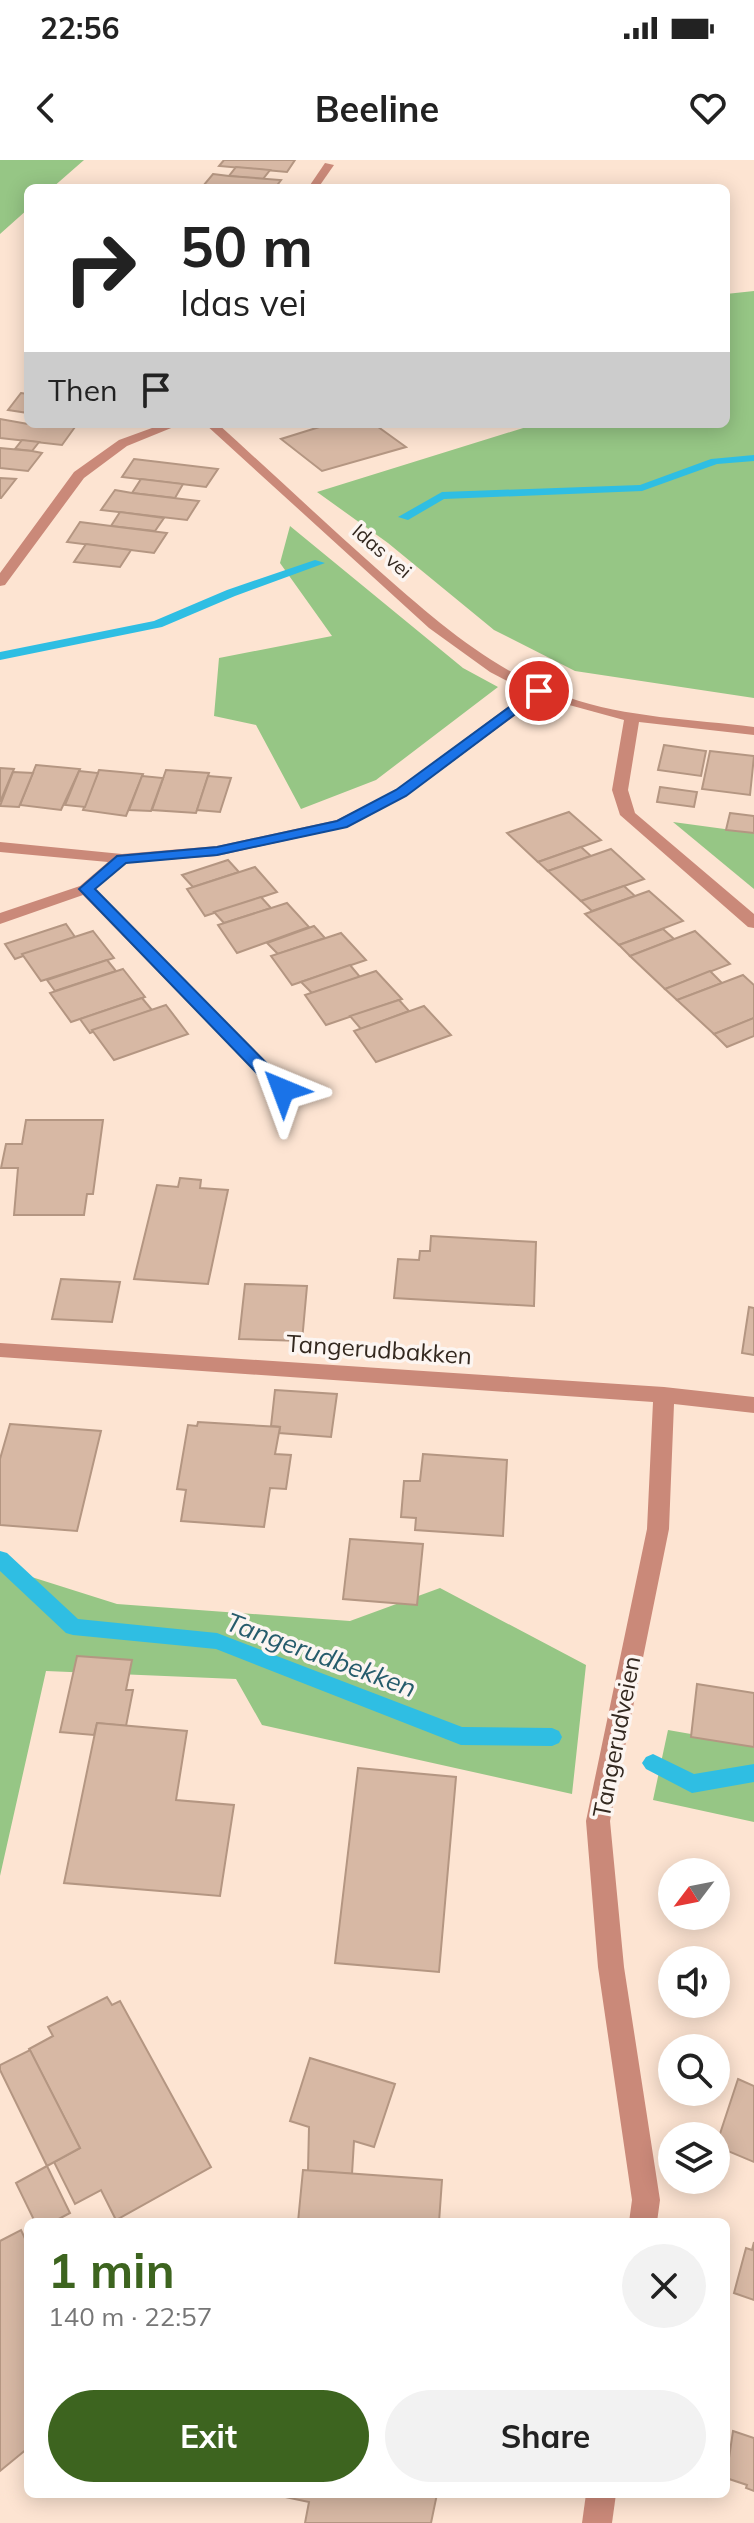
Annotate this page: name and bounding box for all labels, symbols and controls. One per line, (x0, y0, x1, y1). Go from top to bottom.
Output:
text: 22:56 (40, 9, 119, 47)
icon: back (24, 86, 68, 130)
text: Beeline (315, 86, 439, 131)
icon: heart (686, 86, 730, 130)
text: 50 m (180, 211, 313, 281)
icon: right (48, 216, 152, 320)
text: Idas vei (180, 280, 307, 325)
icon: arrive (134, 368, 178, 412)
text: Then (48, 371, 118, 409)
street label: Idas vei (348, 518, 417, 583)
pin (505, 657, 573, 725)
icon: arrive (517, 669, 561, 713)
position arrow (241, 1048, 325, 1132)
street label: Tangerudbakken (285, 1328, 473, 1370)
water label: Tangerudbekken (222, 1605, 421, 1704)
street label: Tangerudveien (586, 1653, 646, 1820)
north arrow (658, 1858, 730, 1930)
map controls (658, 1858, 730, 2194)
button: sound (658, 1946, 730, 2018)
button: search (658, 2034, 730, 2106)
button: layers (658, 2122, 730, 2194)
text: 1 min (48, 2240, 175, 2300)
button: close (622, 2244, 706, 2328)
text: 140 m · 22:57 (48, 2300, 212, 2333)
button: Exit (48, 2390, 369, 2482)
button: Share (385, 2390, 706, 2482)

